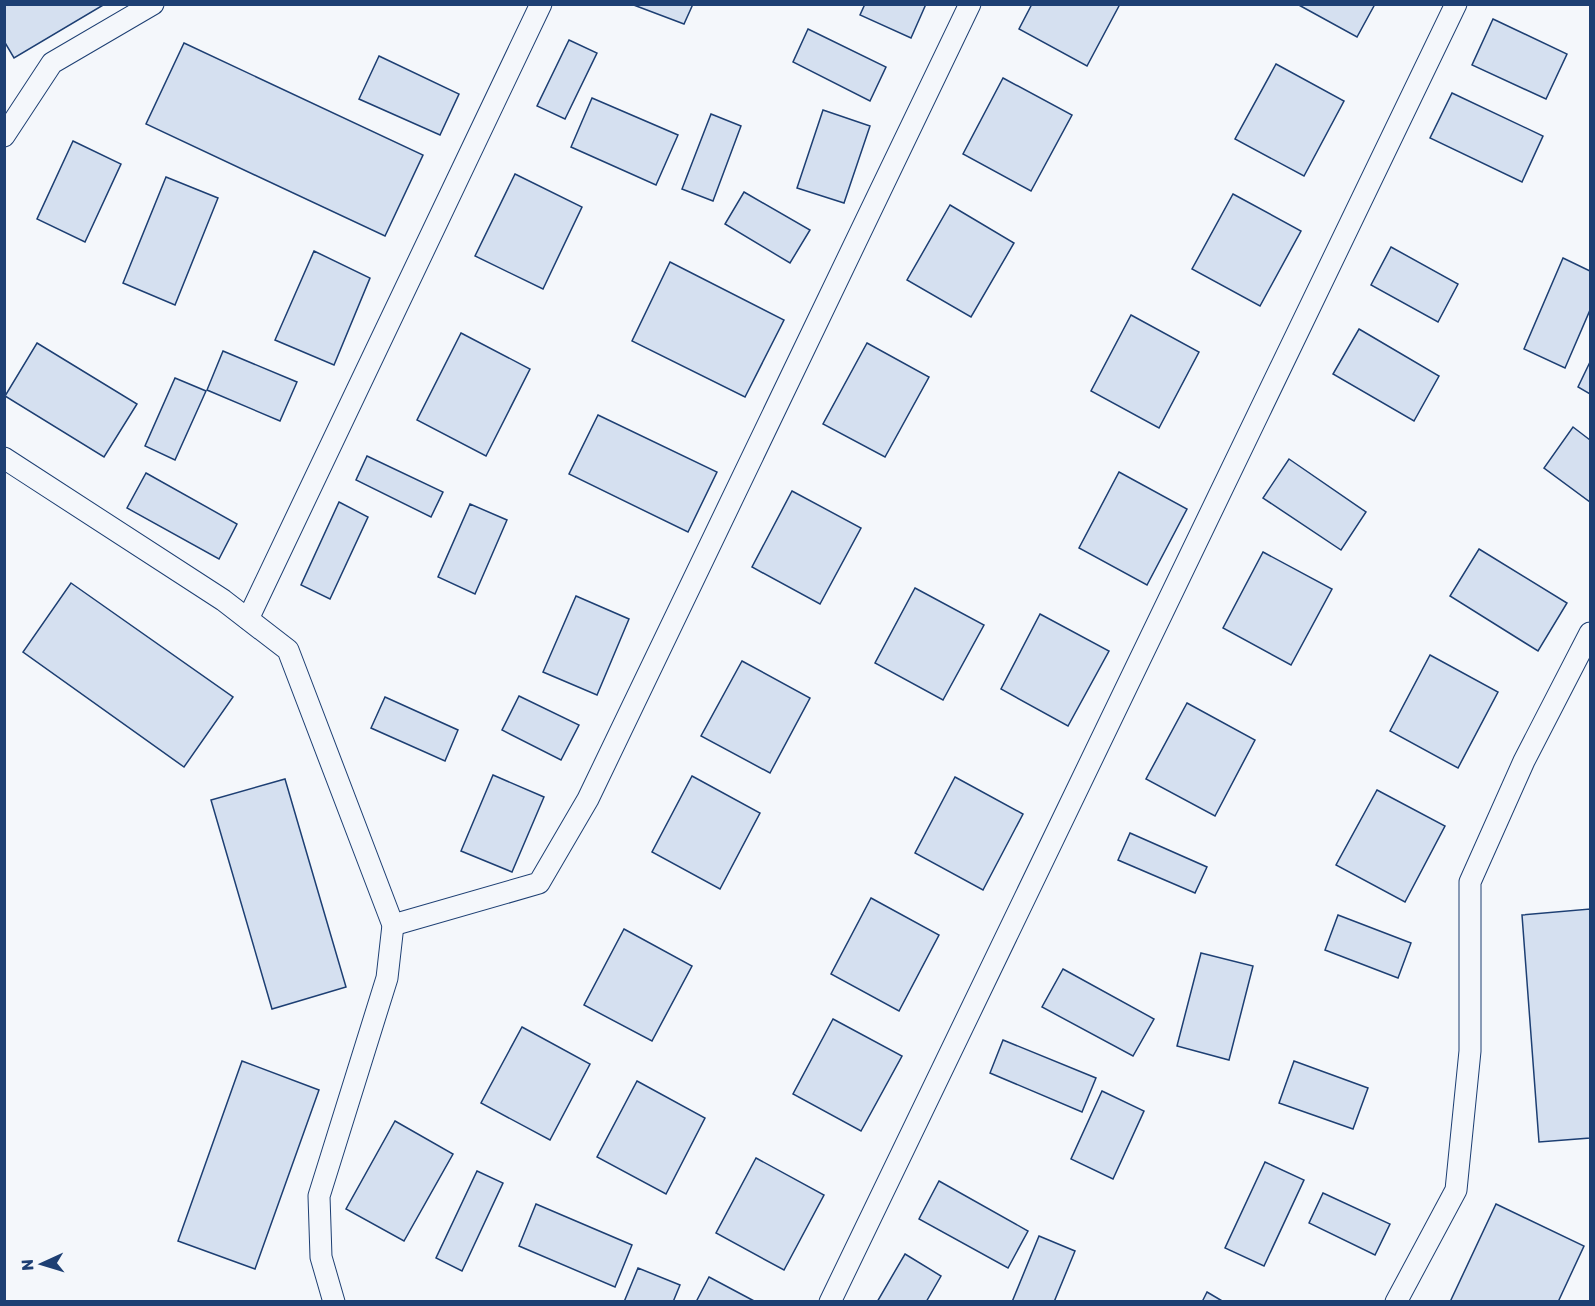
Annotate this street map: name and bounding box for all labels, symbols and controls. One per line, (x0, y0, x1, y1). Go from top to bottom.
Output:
north arrow (12, 1234, 72, 1294)
text: N (18, 1259, 37, 1271)

